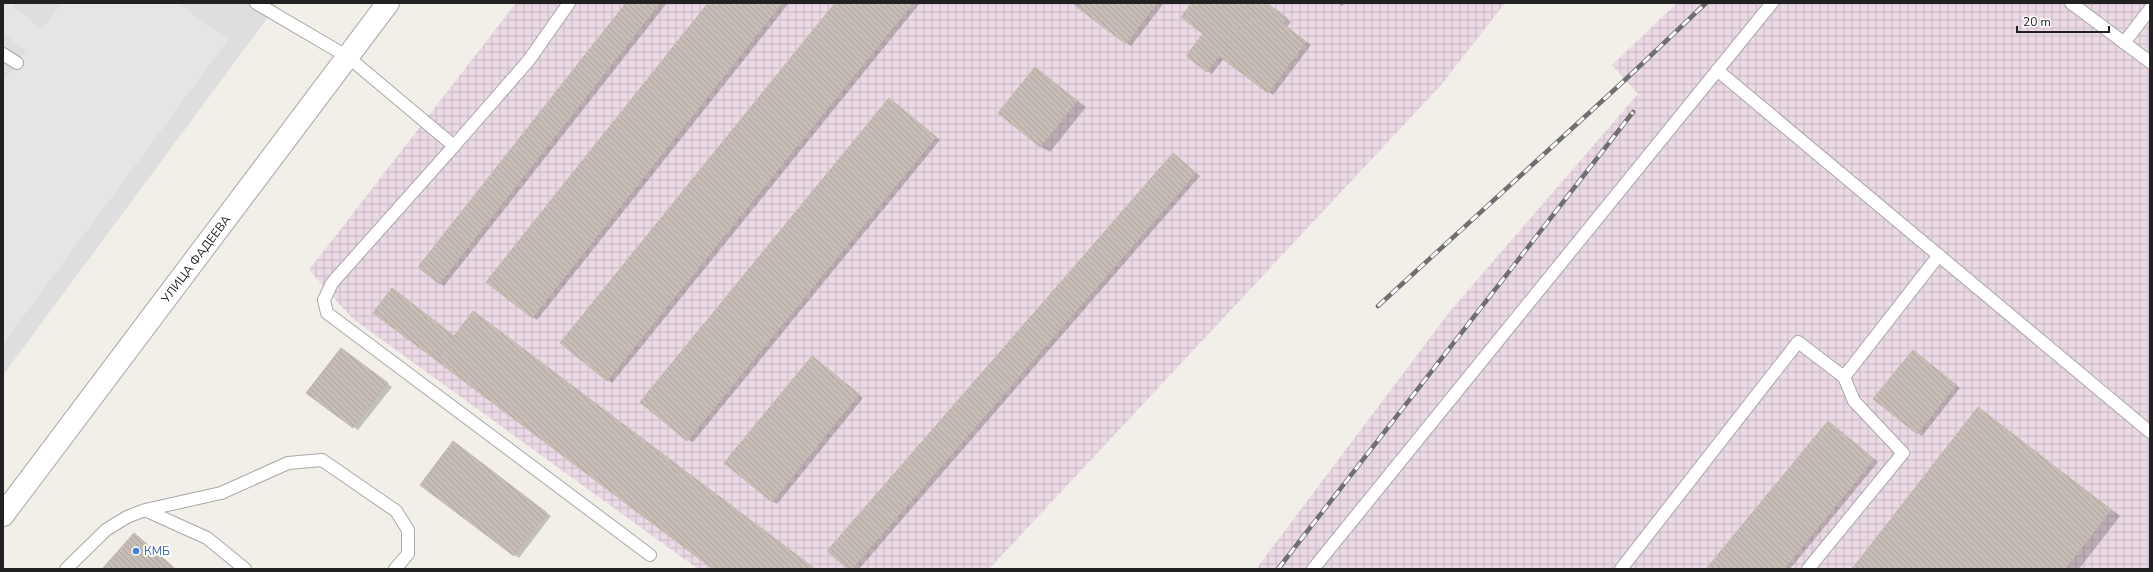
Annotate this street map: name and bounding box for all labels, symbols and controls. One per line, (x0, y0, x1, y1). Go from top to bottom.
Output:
scale bar (2017, 8, 2109, 34)
text: 20 m (2023, 14, 2051, 30)
street label: УЛИЦА ФАДЕЕВА (157, 212, 234, 307)
place label: КМБ (144, 543, 170, 559)
marker: КМБ (131, 546, 141, 556)

